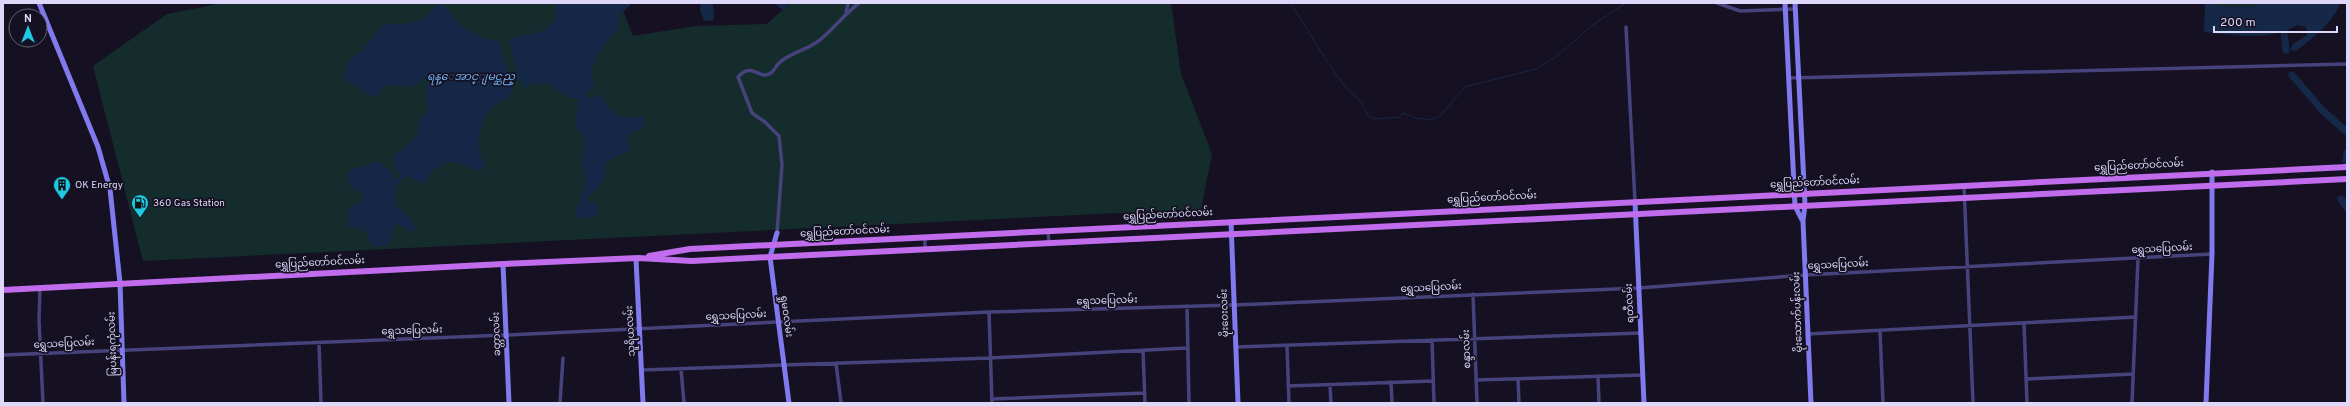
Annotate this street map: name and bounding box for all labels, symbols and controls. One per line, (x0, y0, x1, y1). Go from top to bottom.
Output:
north arrow (8, 8, 48, 48)
scale bar (2214, 8, 2337, 34)
text: N (24, 12, 32, 26)
text: 200 m (2220, 15, 2256, 31)
water label: ရန္ေအာင္ျမင္ဆည္ (427, 70, 516, 86)
street label: ရွှေပြည်တော်ဝင်လမ်း (2094, 155, 2184, 176)
street label: ရွှေပြည်တော်ဝင်လမ်း (1770, 172, 1860, 193)
building icon: OK Energy (52, 175, 72, 200)
place label: OK Energy (75, 179, 123, 192)
street label: ရွှေပြည်တော်ဝင်လမ်း (1447, 187, 1537, 208)
fuel station icon: 360 Gas Station (130, 193, 150, 218)
place label: 360 Gas Station (153, 197, 225, 210)
street label: ရွှေပြည်တော်ဝင်လမ်း (1123, 204, 1213, 225)
street label: ရွှေပြည်တော်ဝင်လမ်း (800, 221, 890, 242)
street label: ရွှေသပြေလမ်း (2131, 239, 2193, 258)
street label: ရွှေပြည်တော်ဝင်လမ်း (275, 252, 365, 273)
street label: ရွှေသပြေလမ်း (1807, 255, 1869, 274)
street label: မိုးသောက်ပန်းလမ်း (1788, 271, 1807, 353)
street label: ရွှေသပြေလမ်း (1400, 278, 1462, 297)
street label: ရတီလမ်း (1620, 283, 1639, 323)
street label: မိုးဝေးလမ်း (1216, 289, 1233, 337)
street label: ရွှေသပြေလမ်း (1076, 291, 1138, 310)
street label: ရှုမဝလမ်း (776, 294, 797, 338)
street label: သူရိယလမ်း (621, 305, 640, 357)
street label: ရွှေသပြေလမ်း (705, 306, 767, 325)
street label: မြပန်းရကုံလမ်း (103, 311, 122, 377)
street label: ခတ္တာလမ်း (488, 312, 505, 356)
street label: ရွှေသပြေလမ်း (381, 321, 443, 340)
street label: စန္ဒာလမ်း (1458, 329, 1475, 369)
street label: ရွှေသပြေလမ်း (33, 334, 95, 353)

